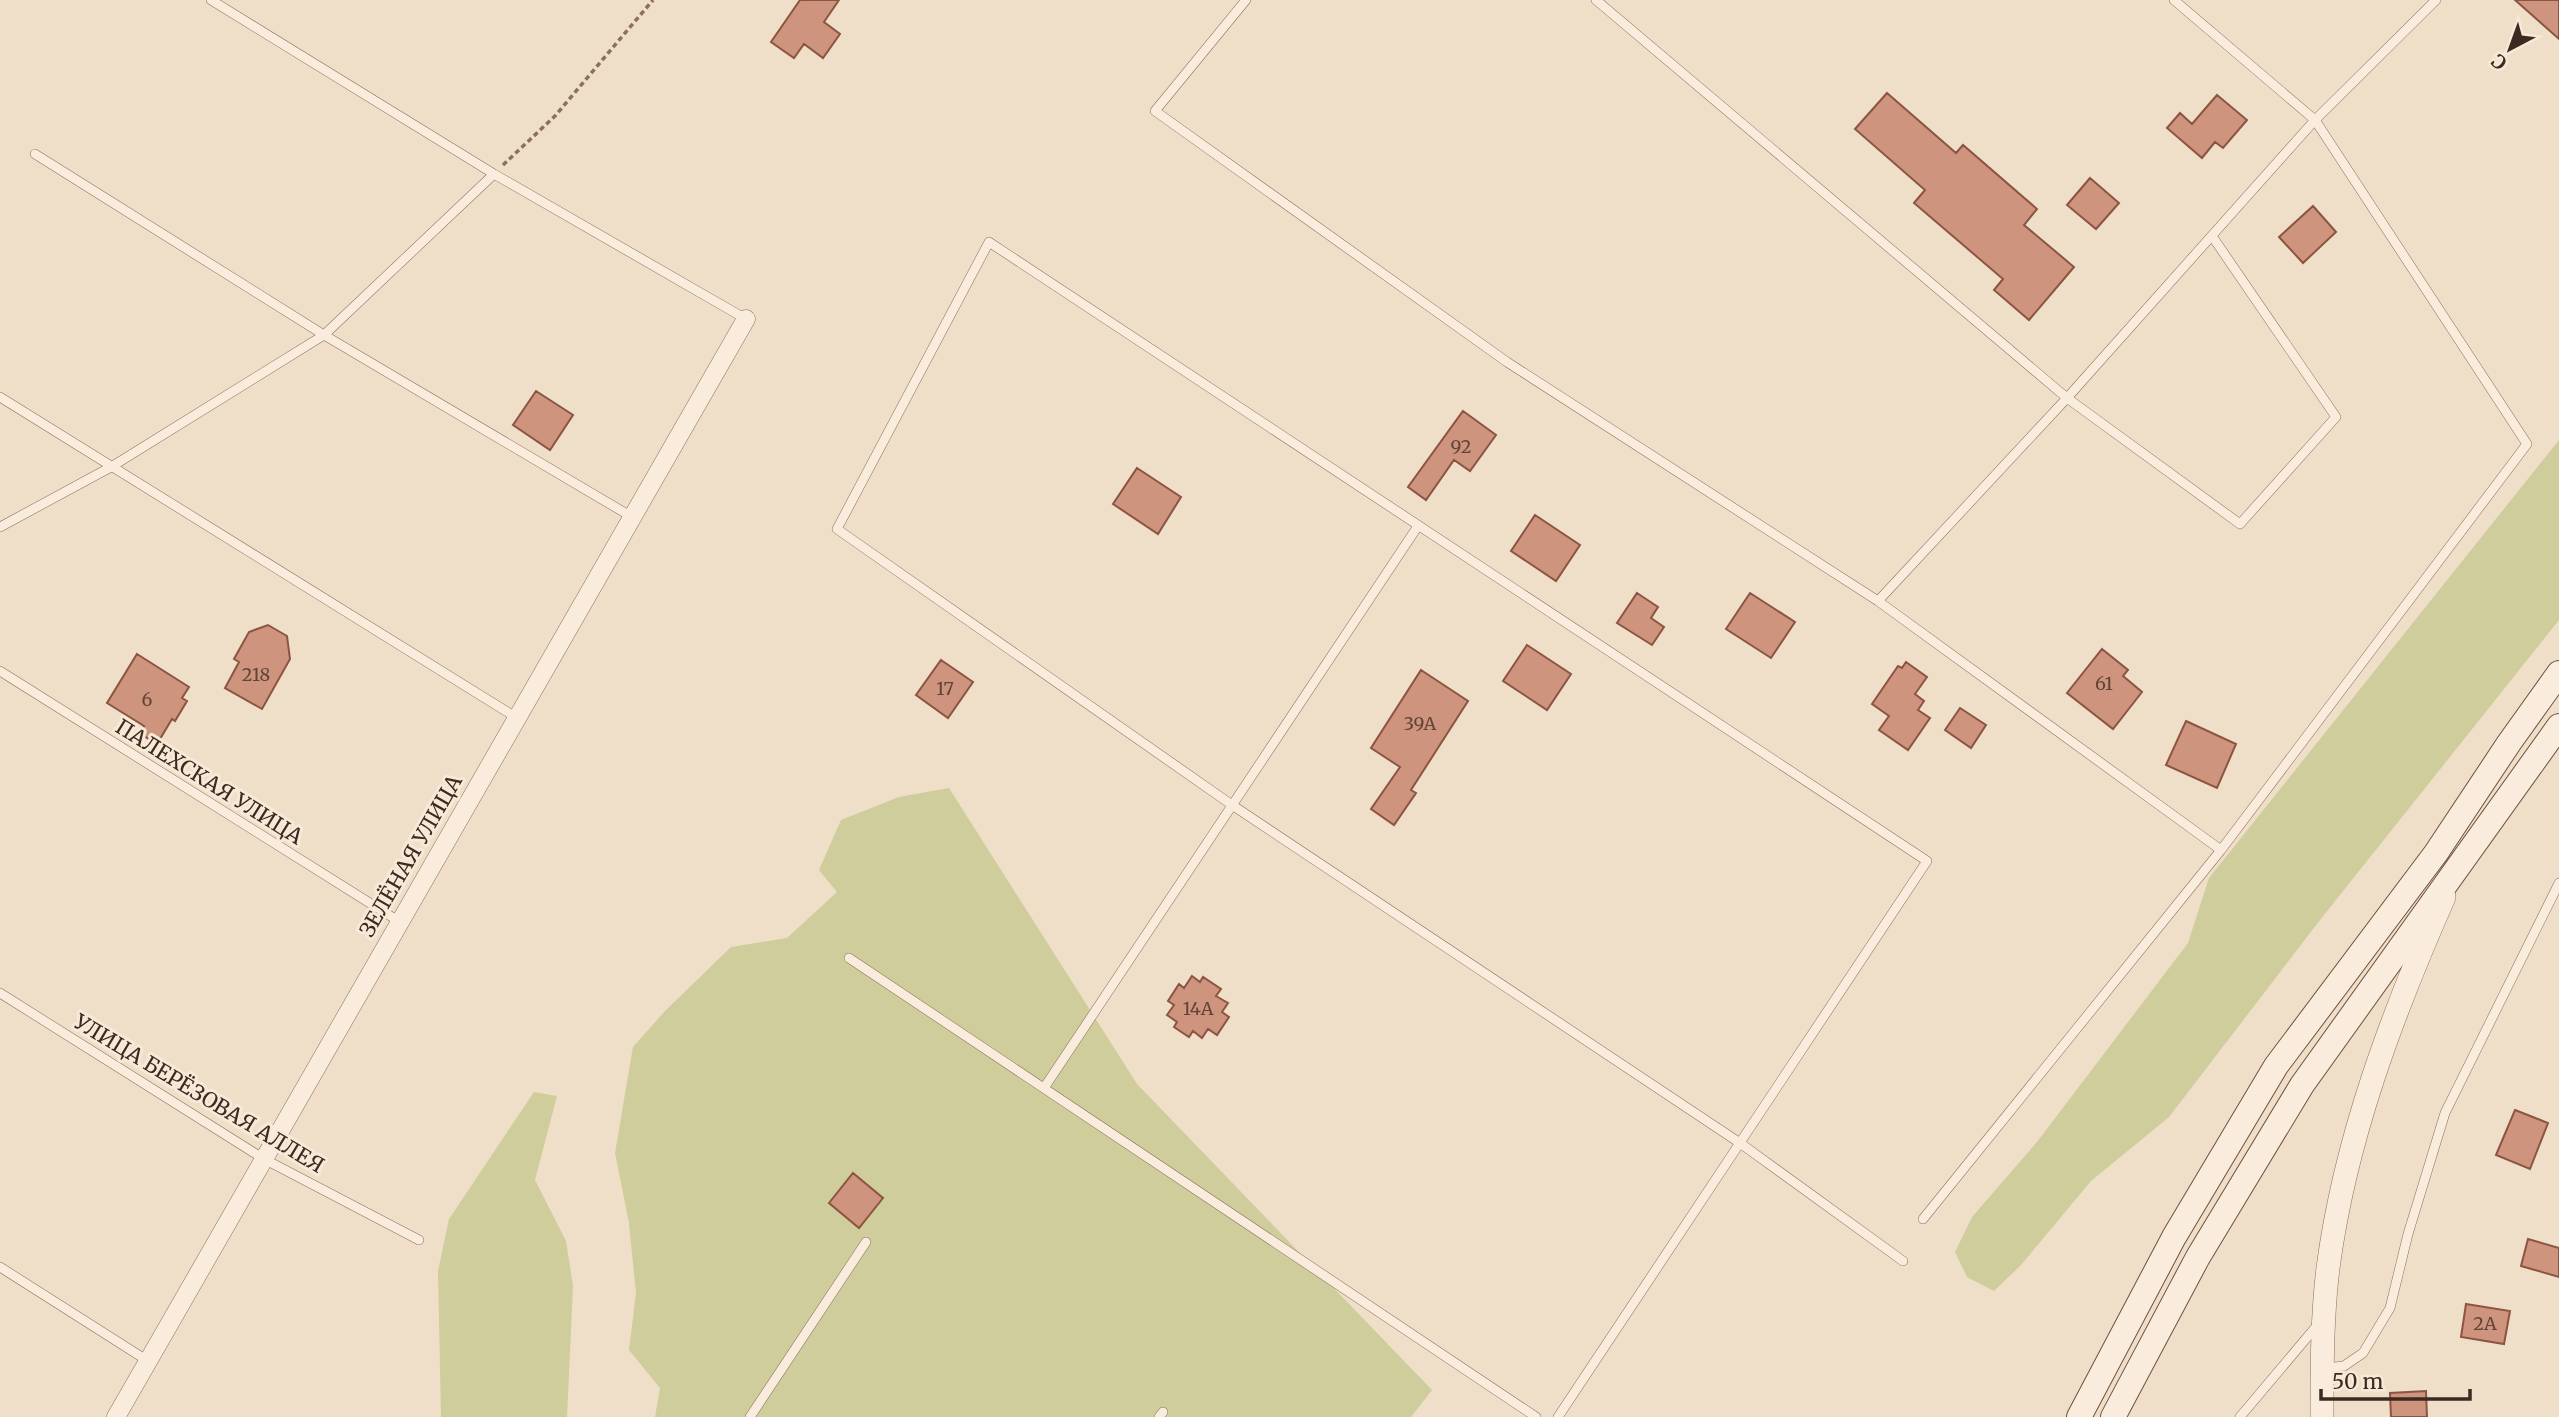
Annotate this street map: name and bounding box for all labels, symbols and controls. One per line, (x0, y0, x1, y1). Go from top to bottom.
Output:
north arrow (2475, 14, 2545, 84)
text: С (2486, 49, 2511, 75)
house number: 92 (1450, 435, 1472, 458)
house number: 218 (242, 663, 270, 686)
house number: 61 (2095, 672, 2113, 695)
house number: 17 (936, 677, 954, 700)
house number: 6 (142, 688, 153, 711)
house number: 39А (1404, 712, 1436, 735)
street label: ПАЛЕХСКАЯ УЛИЦА (111, 713, 308, 850)
street label: ЗЕЛЁНАЯ УЛИЦА (353, 770, 468, 942)
house number: 14А (1183, 997, 1214, 1020)
street label: УЛИЦА БЕРЁЗОВАЯ АЛЛЕЯ (68, 1008, 329, 1179)
house number: 2А (2473, 1312, 2497, 1335)
scale bar (2321, 1358, 2470, 1402)
text: 50 m (2332, 1368, 2383, 1395)

